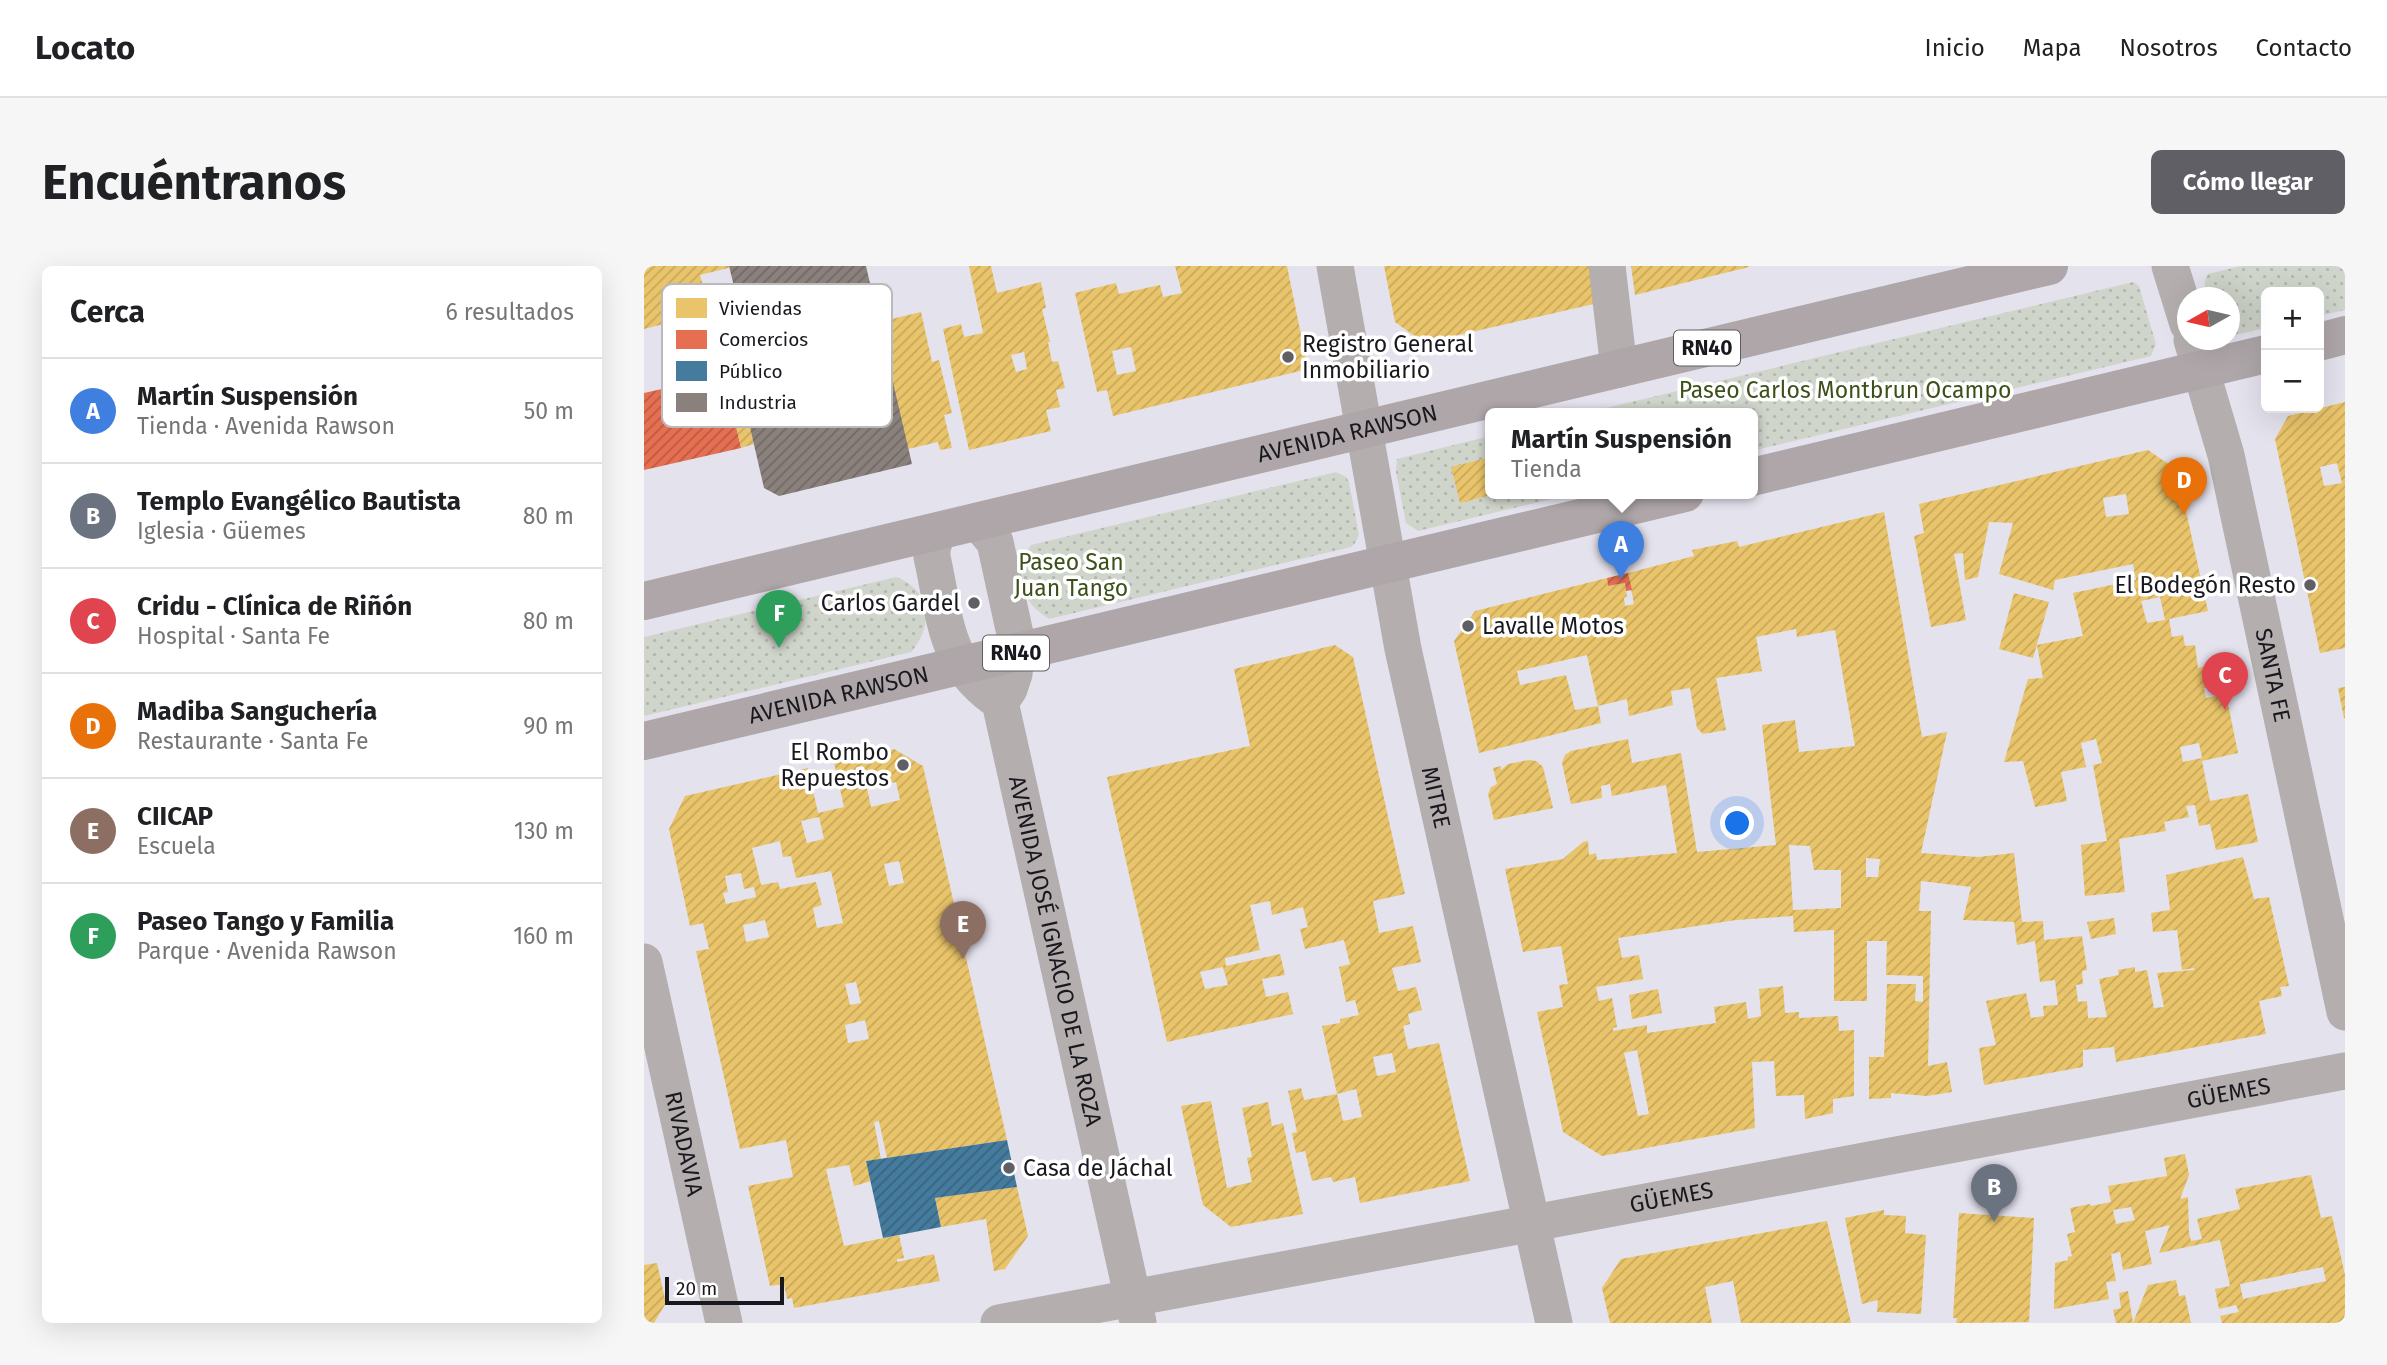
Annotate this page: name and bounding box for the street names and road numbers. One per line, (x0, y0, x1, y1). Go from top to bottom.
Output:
road number: RN40 (1674, 330, 1740, 366)
street label: AVENIDA RAWSON (1254, 398, 1440, 468)
street label: SANTA FE (2249, 626, 2297, 724)
road number: RN40 (983, 636, 1049, 670)
street label: AVENIDA RAWSON (746, 660, 932, 730)
street label: MITRE (1416, 764, 1457, 831)
street label: AVENIDA JOSÉ IGNACIO DE LA ROZA (1003, 773, 1108, 1130)
street label: GÜEMES (2184, 1071, 2273, 1114)
street label: RIVADAVIA (659, 1089, 710, 1199)
street label: GÜEMES (1627, 1176, 1715, 1219)

